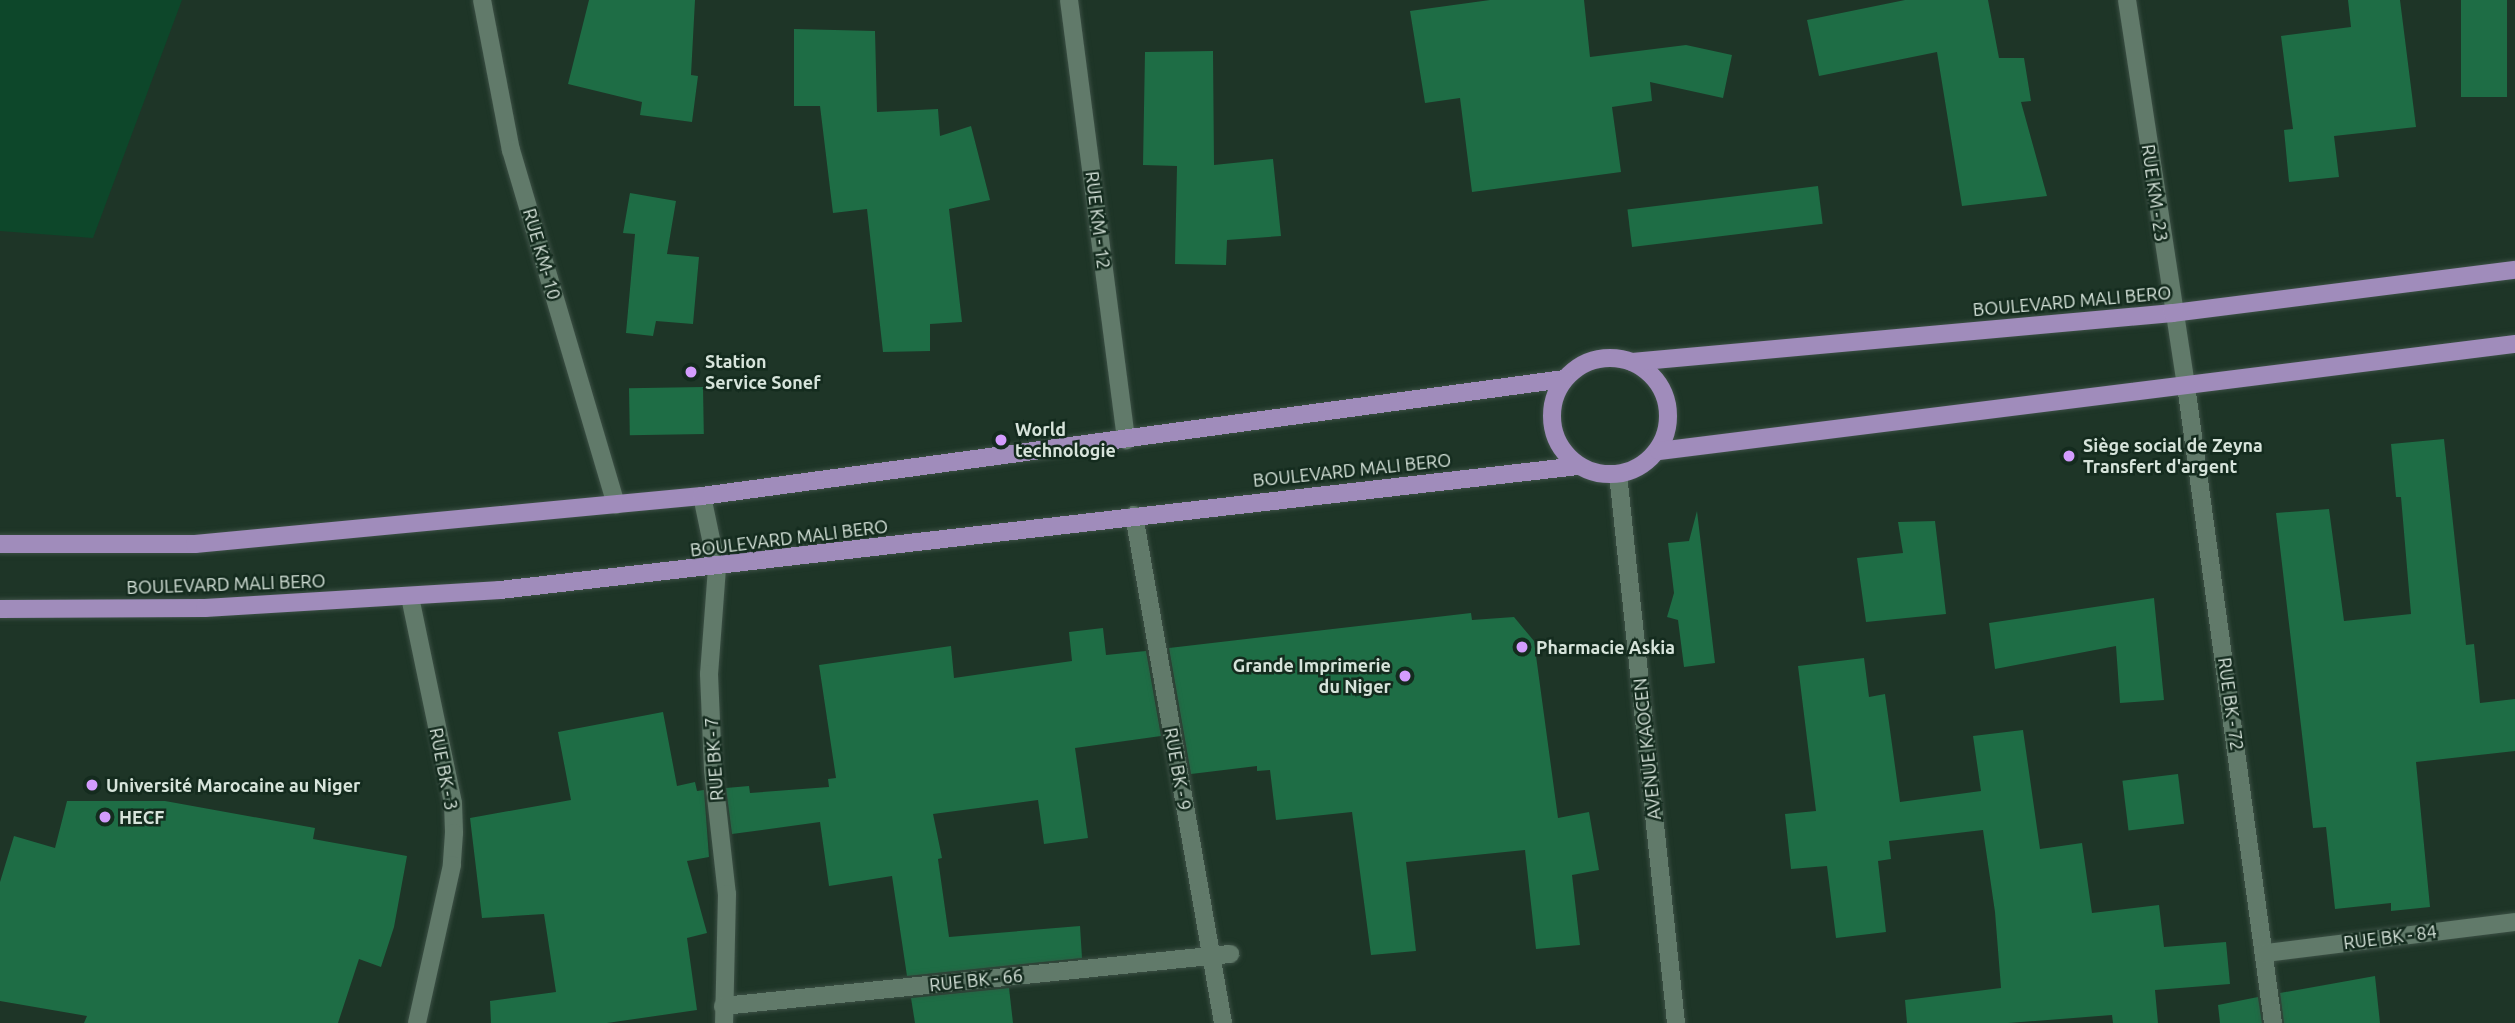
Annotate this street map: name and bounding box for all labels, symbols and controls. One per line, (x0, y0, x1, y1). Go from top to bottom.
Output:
street label: RUE KM - 23 (2137, 143, 2173, 243)
street label: RUE KM - 12 (1081, 170, 1115, 270)
street label: RUE KM- 10 (519, 206, 565, 302)
street label: BOULEVARD MALI BERO (1972, 282, 2172, 320)
place label: Station Service Sonef (705, 351, 821, 394)
marker: Station Service Sonef (683, 364, 699, 380)
place label: World technologie (1015, 419, 1116, 462)
marker: World technologie (993, 432, 1009, 448)
place label: Siège social de Zeyna Transfert d'argent (2083, 435, 2263, 478)
marker: Siège social de Zeyna Transfert d'argent (2061, 448, 2077, 464)
street label: BOULEVARD MALI BERO (1252, 449, 1452, 491)
street label: BOULEVARD MALI BERO (689, 515, 889, 561)
street label: BOULEVARD MALI BERO (126, 570, 326, 598)
place label: Pharmacie Askia (1536, 636, 1675, 658)
marker: Pharmacie Askia (1514, 639, 1530, 655)
place label: Grande Imprimerie du Niger (1233, 655, 1391, 698)
street label: RUE BK - 72 (2214, 656, 2248, 752)
marker: Grande Imprimerie du Niger (1397, 668, 1413, 684)
street label: AVENUE KAOCEN (1629, 677, 1665, 821)
street label: RUE BK - 7 (700, 716, 728, 802)
street label: RUE BK - 3 (425, 726, 463, 812)
street label: RUE BK - 9 (1160, 726, 1196, 812)
place label: Université Marocaine au Niger (106, 774, 360, 796)
marker: Université Marocaine au Niger (84, 777, 100, 793)
place label: HECF (119, 806, 164, 828)
marker: HECF (97, 809, 113, 825)
street label: RUE BK - 84 (2342, 921, 2438, 953)
street label: RUE BK - 66 (928, 964, 1024, 996)

